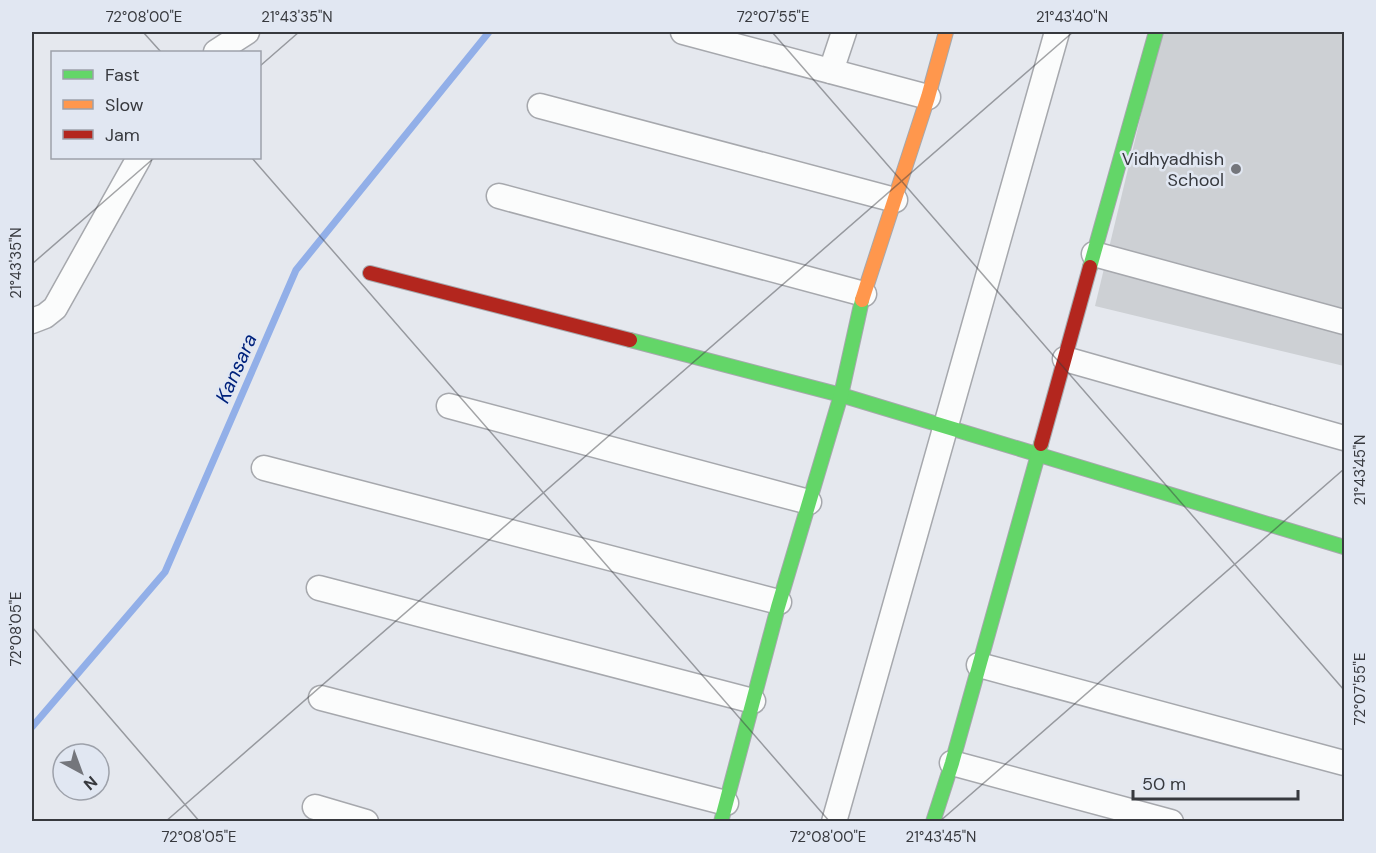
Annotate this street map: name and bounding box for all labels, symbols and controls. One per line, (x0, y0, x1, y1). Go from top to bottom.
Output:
text: 72°08'00"E (106, 7, 182, 27)
text: 21°43'35"N (261, 7, 333, 27)
text: 72°07'55"E (737, 7, 809, 27)
text: 21°43'40"N (1036, 7, 1108, 27)
legend (51, 51, 261, 159)
text: Fast (105, 63, 140, 87)
text: Slow (105, 93, 144, 117)
text: Jam (105, 123, 140, 147)
place label: Vidhyadhish School (1122, 147, 1224, 192)
marker: Vidhyadhish School (1229, 162, 1243, 176)
text: 21°43'35"N (6, 227, 26, 299)
water label: Kansara (209, 329, 263, 407)
text: 21°43'45"N (1350, 435, 1370, 505)
text: 72°08'05"E (6, 591, 26, 667)
text: 72°07'55"E (1350, 653, 1370, 725)
north arrow (51, 742, 111, 802)
scale bar (1133, 763, 1298, 801)
text: N (79, 771, 102, 795)
text: 50 m (1142, 772, 1186, 796)
text: 72°08'05"E (161, 827, 237, 847)
text: 72°08'00"E (790, 827, 866, 847)
text: 21°43'45"N (906, 827, 976, 847)

